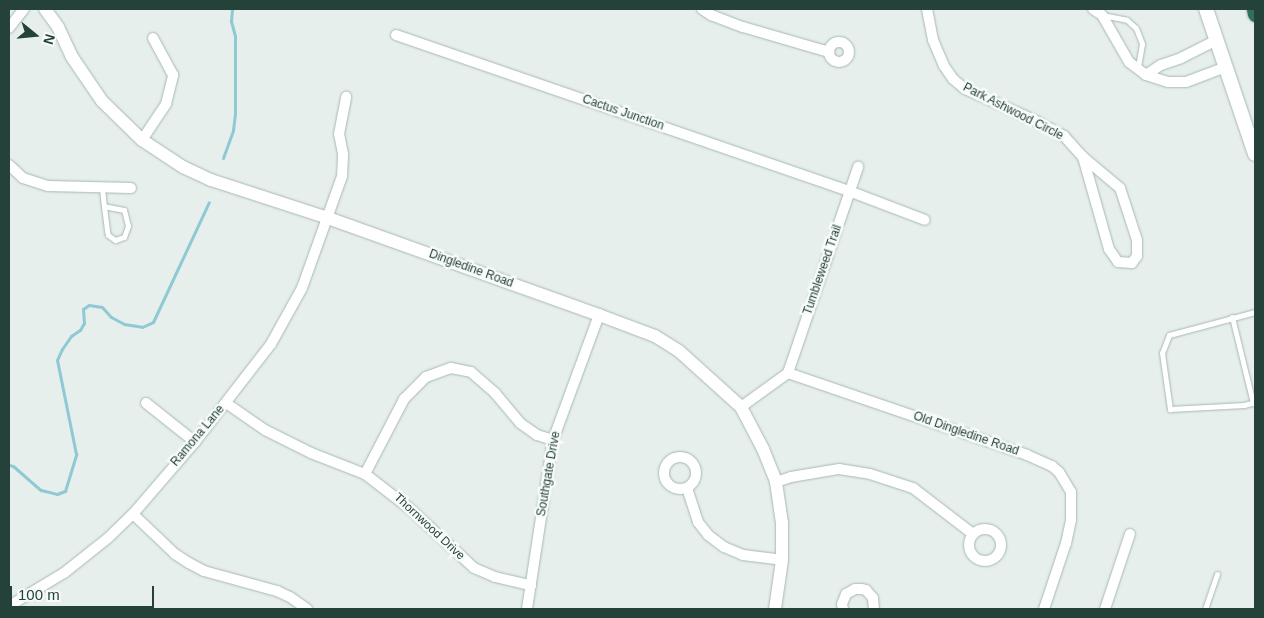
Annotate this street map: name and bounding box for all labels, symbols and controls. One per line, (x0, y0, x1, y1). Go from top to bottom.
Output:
north arrow (10, 10, 60, 60)
text: N (40, 32, 58, 47)
street label: Park Ashwood Circle (960, 80, 1066, 144)
street label: Cactus Junction (580, 92, 666, 134)
street label: Tumbleweed Trail (801, 223, 845, 317)
street label: Dingledine Road (427, 247, 515, 291)
street label: Ramona Lane (168, 402, 228, 470)
street label: Old Dingledine Road (911, 409, 1021, 459)
street label: Southgate Drive (534, 430, 564, 518)
street label: Thornwood Drive (391, 491, 467, 563)
scale bar (12, 576, 156, 608)
text: 100 m (18, 586, 60, 603)

